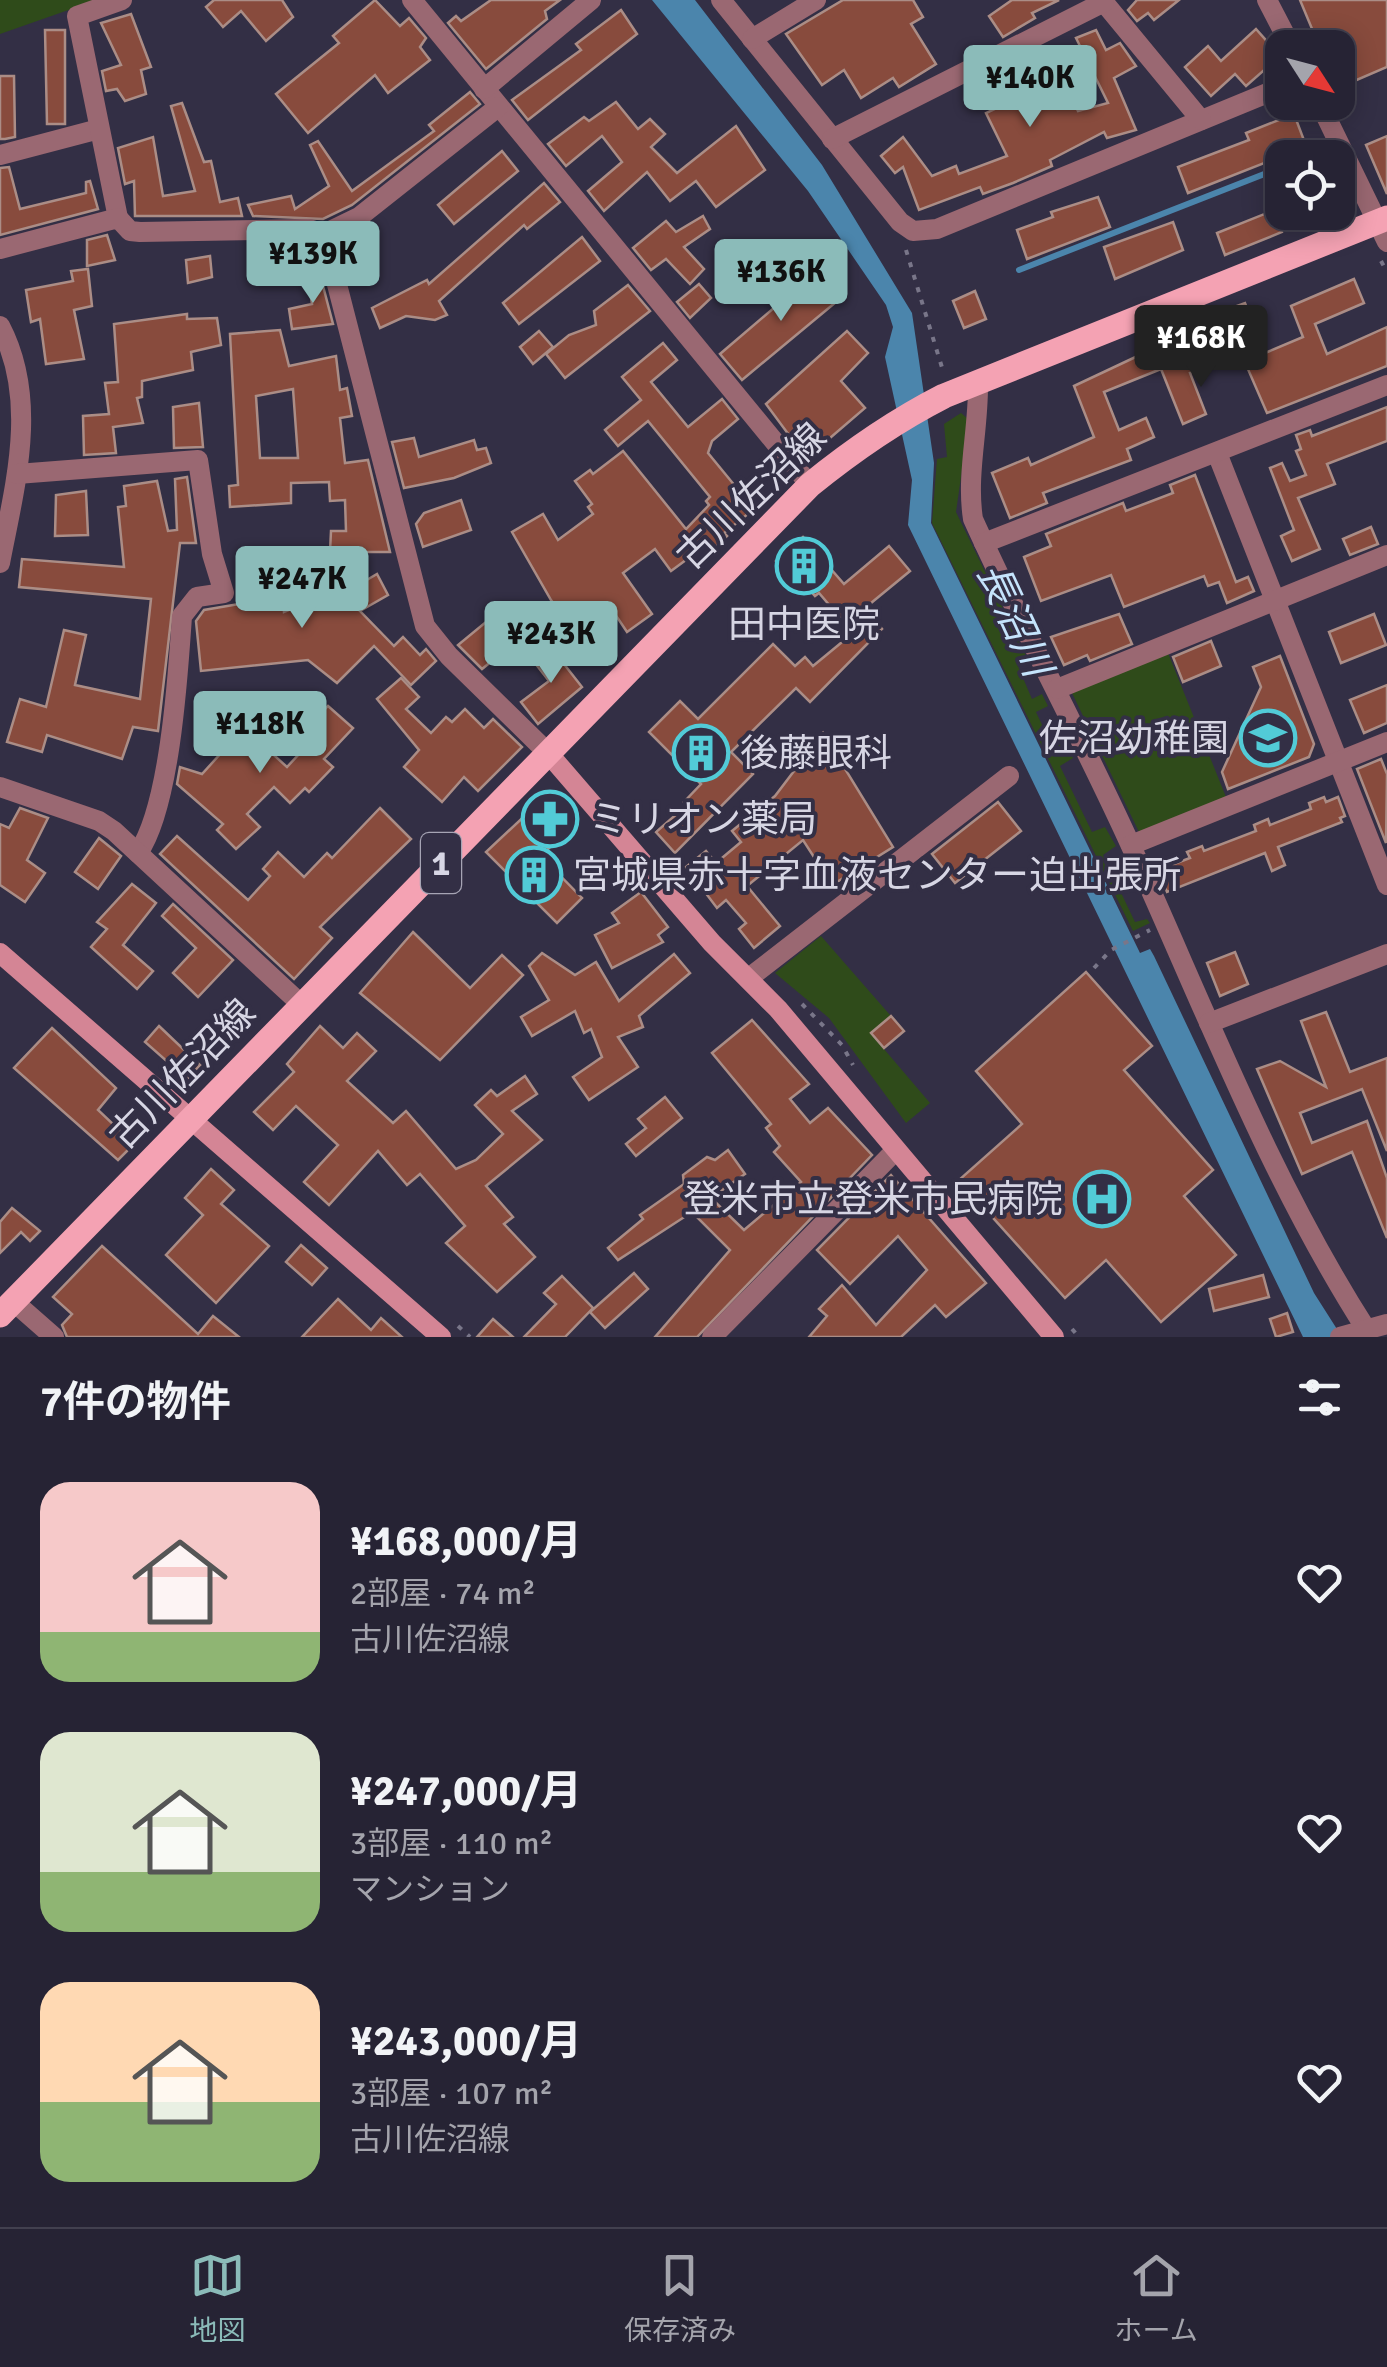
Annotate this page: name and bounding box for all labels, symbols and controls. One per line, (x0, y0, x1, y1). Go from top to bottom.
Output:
north arrow (1265, 30, 1355, 120)
map controls (1265, 30, 1355, 230)
pin: ¥140K (960, 45, 1100, 130)
text: ¥140K (986, 58, 1074, 97)
button: locate (1265, 140, 1355, 230)
pin: ¥139K (243, 221, 383, 306)
text: ¥139K (269, 234, 357, 273)
pin: ¥136K (711, 239, 851, 324)
text: ¥136K (737, 252, 825, 291)
pin: ¥168K (1131, 305, 1271, 390)
text: ¥168K (1157, 318, 1245, 357)
street label: 古川佐沼線 (667, 413, 836, 579)
building icon: 田中医院 (774, 536, 834, 596)
pin: ¥247K (232, 546, 372, 631)
water label: 長沼川 (966, 554, 1064, 688)
text: ¥247K (258, 559, 346, 598)
pin: ¥243K (481, 601, 621, 686)
place label: 田中医院 (728, 601, 880, 648)
text: ¥243K (507, 614, 595, 653)
pin: ¥118K (190, 691, 330, 776)
text: ¥118K (216, 704, 304, 743)
school or university icon: 佐沼幼稚園 (1238, 708, 1298, 768)
place label: 佐沼幼稚園 (1039, 715, 1229, 762)
building icon: 後藤眼科 (671, 723, 731, 783)
place label: 後藤眼科 (740, 730, 892, 777)
pharmacy icon: ミリオン薬局 (520, 789, 580, 849)
place label: ミリオン薬局 (589, 796, 817, 843)
road number: 1 (421, 833, 461, 893)
building icon: 宮城県赤十字血液センター迫出張所 (504, 845, 564, 905)
place label: 宮城県赤十字血液センター迫出張所 (573, 852, 1181, 899)
street label: 古川佐沼線 (99, 990, 265, 1159)
hospital icon: 登米市立登米市民病院 (1072, 1169, 1132, 1229)
place label: 登米市立登米市民病院 (683, 1176, 1063, 1223)
icon: filters (1292, 1370, 1347, 1425)
text: 7件の物件 (40, 1377, 231, 1428)
text: ¥168,000/月 (350, 1516, 582, 1567)
icon: home (120, 1522, 240, 1642)
icon: heart (1292, 1555, 1347, 1610)
text: 2部屋 · 74 m² (350, 1574, 536, 1613)
text: 古川佐沼線 (350, 1620, 510, 1659)
text: ¥247,000/月 (350, 1766, 582, 1817)
icon: home (120, 1772, 240, 1892)
icon: heart (1292, 1805, 1347, 1860)
text: 3部屋 · 110 m² (350, 1824, 553, 1863)
text: マンション (350, 1870, 510, 1909)
text: ¥243,000/月 (350, 2016, 582, 2067)
icon: home (120, 2022, 240, 2142)
icon: heart (1292, 2055, 1347, 2110)
text: 3部屋 · 107 m² (350, 2074, 553, 2113)
text: 古川佐沼線 (350, 2120, 510, 2159)
tab: 地図 (189, 2248, 245, 2348)
tab: 保存済み (624, 2248, 736, 2348)
tab: ホーム (1115, 2248, 1198, 2348)

